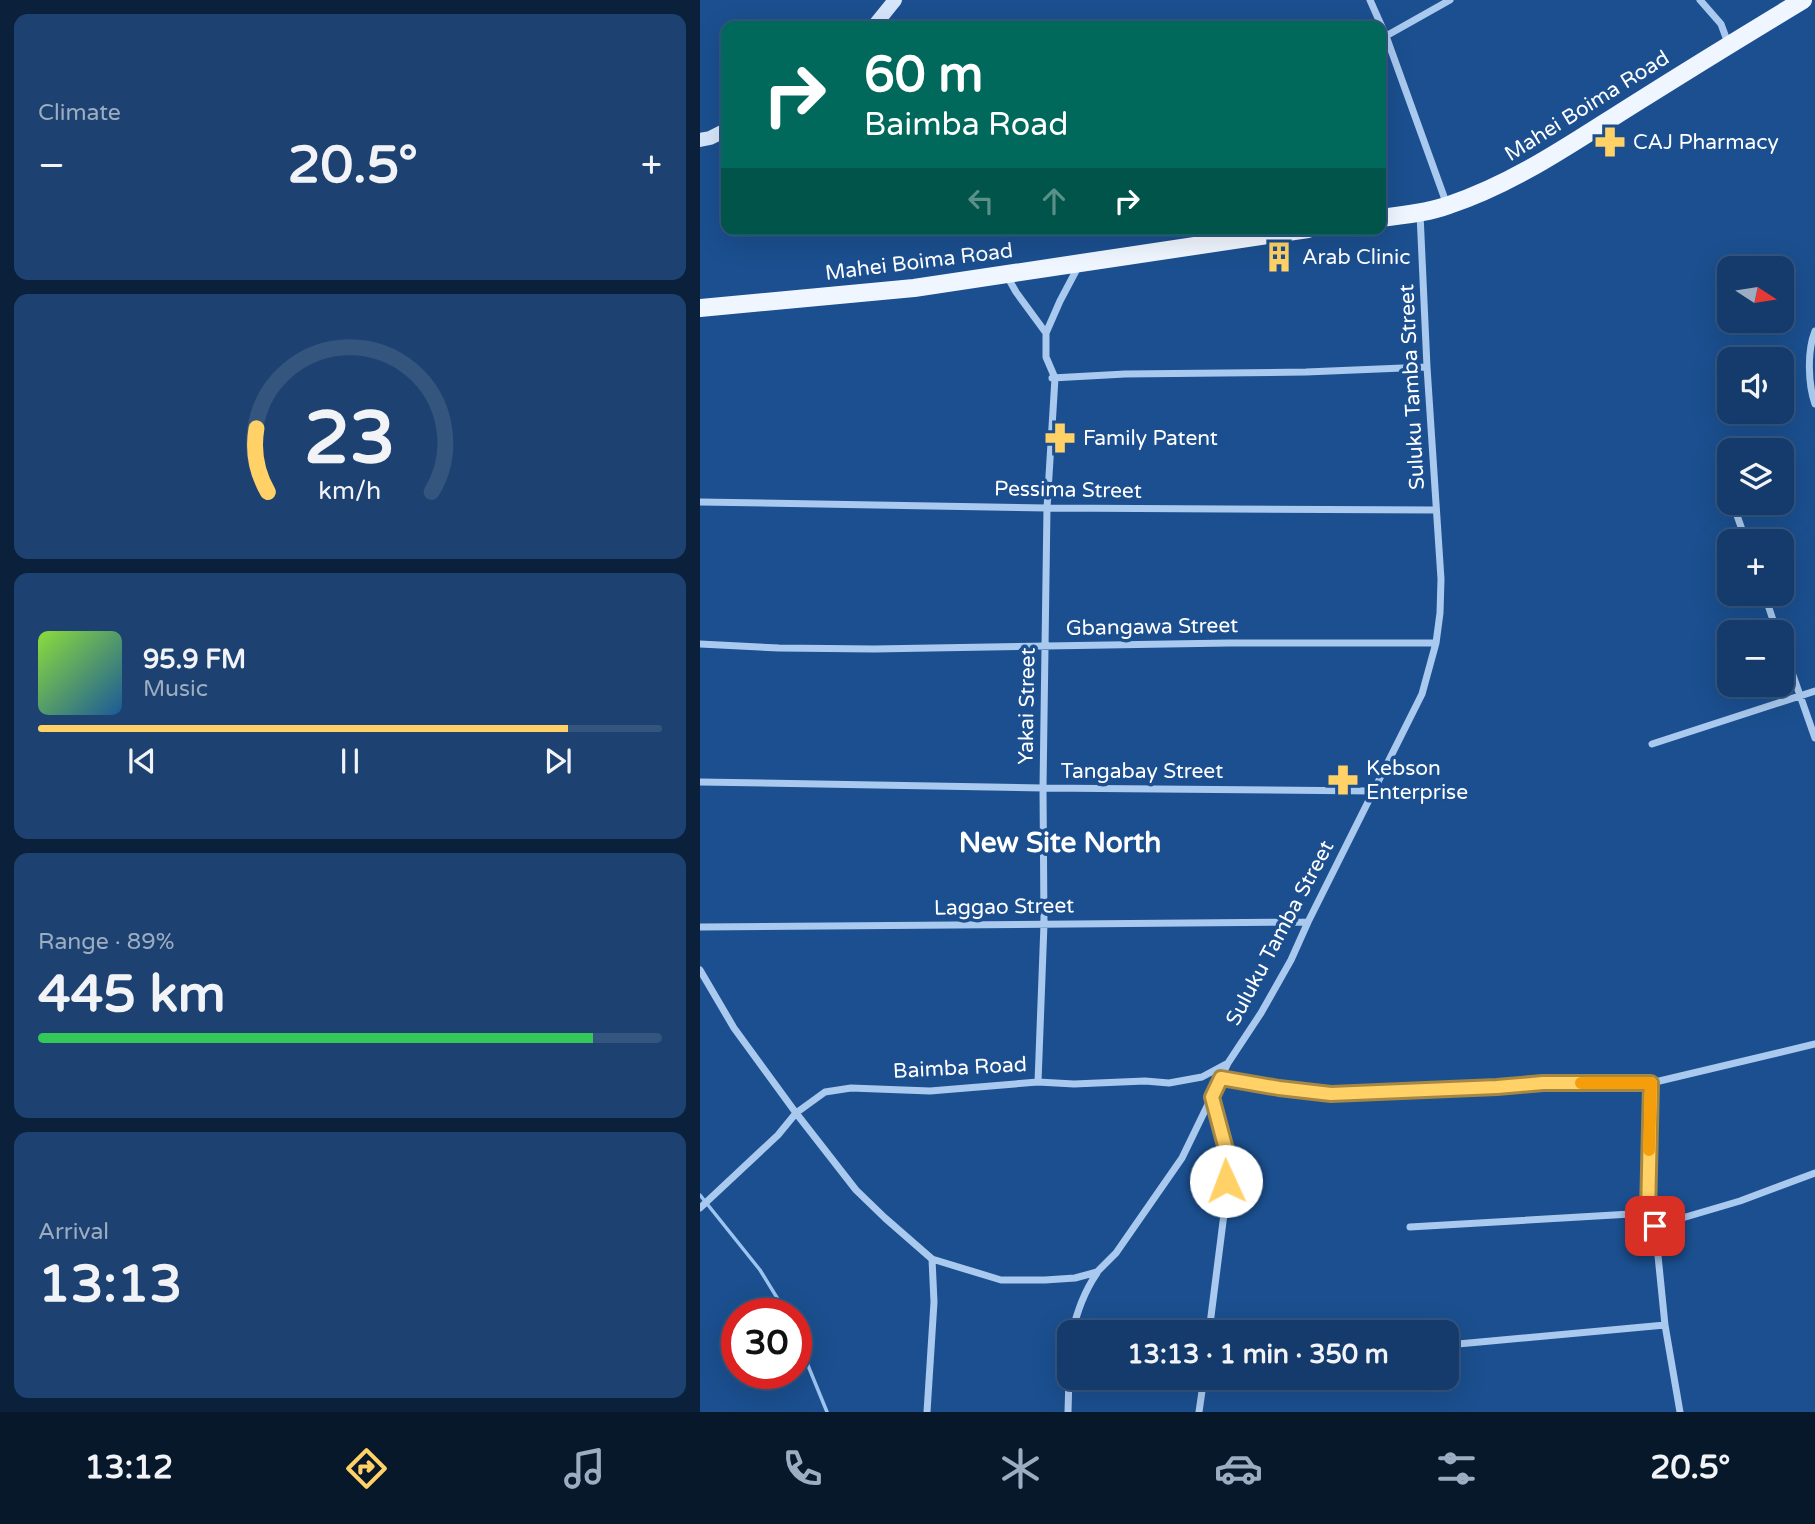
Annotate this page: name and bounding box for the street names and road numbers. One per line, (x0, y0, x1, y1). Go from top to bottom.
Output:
street label: Mahei Boima Road (1500, 45, 1674, 167)
street label: Mahei Boima Road (824, 238, 1014, 286)
street label: Suluku Tamba Street (1394, 284, 1430, 490)
street label: Pessima Street (994, 476, 1142, 504)
street label: Gbangawa Street (1066, 613, 1238, 641)
street label: Yakai Street (1013, 647, 1041, 765)
street label: Tangabay Street (1061, 759, 1223, 784)
street label: Suluku Tamba Street (1221, 836, 1339, 1030)
street label: Laggao Street (934, 893, 1074, 921)
street label: Baimba Road (892, 1052, 1028, 1084)

